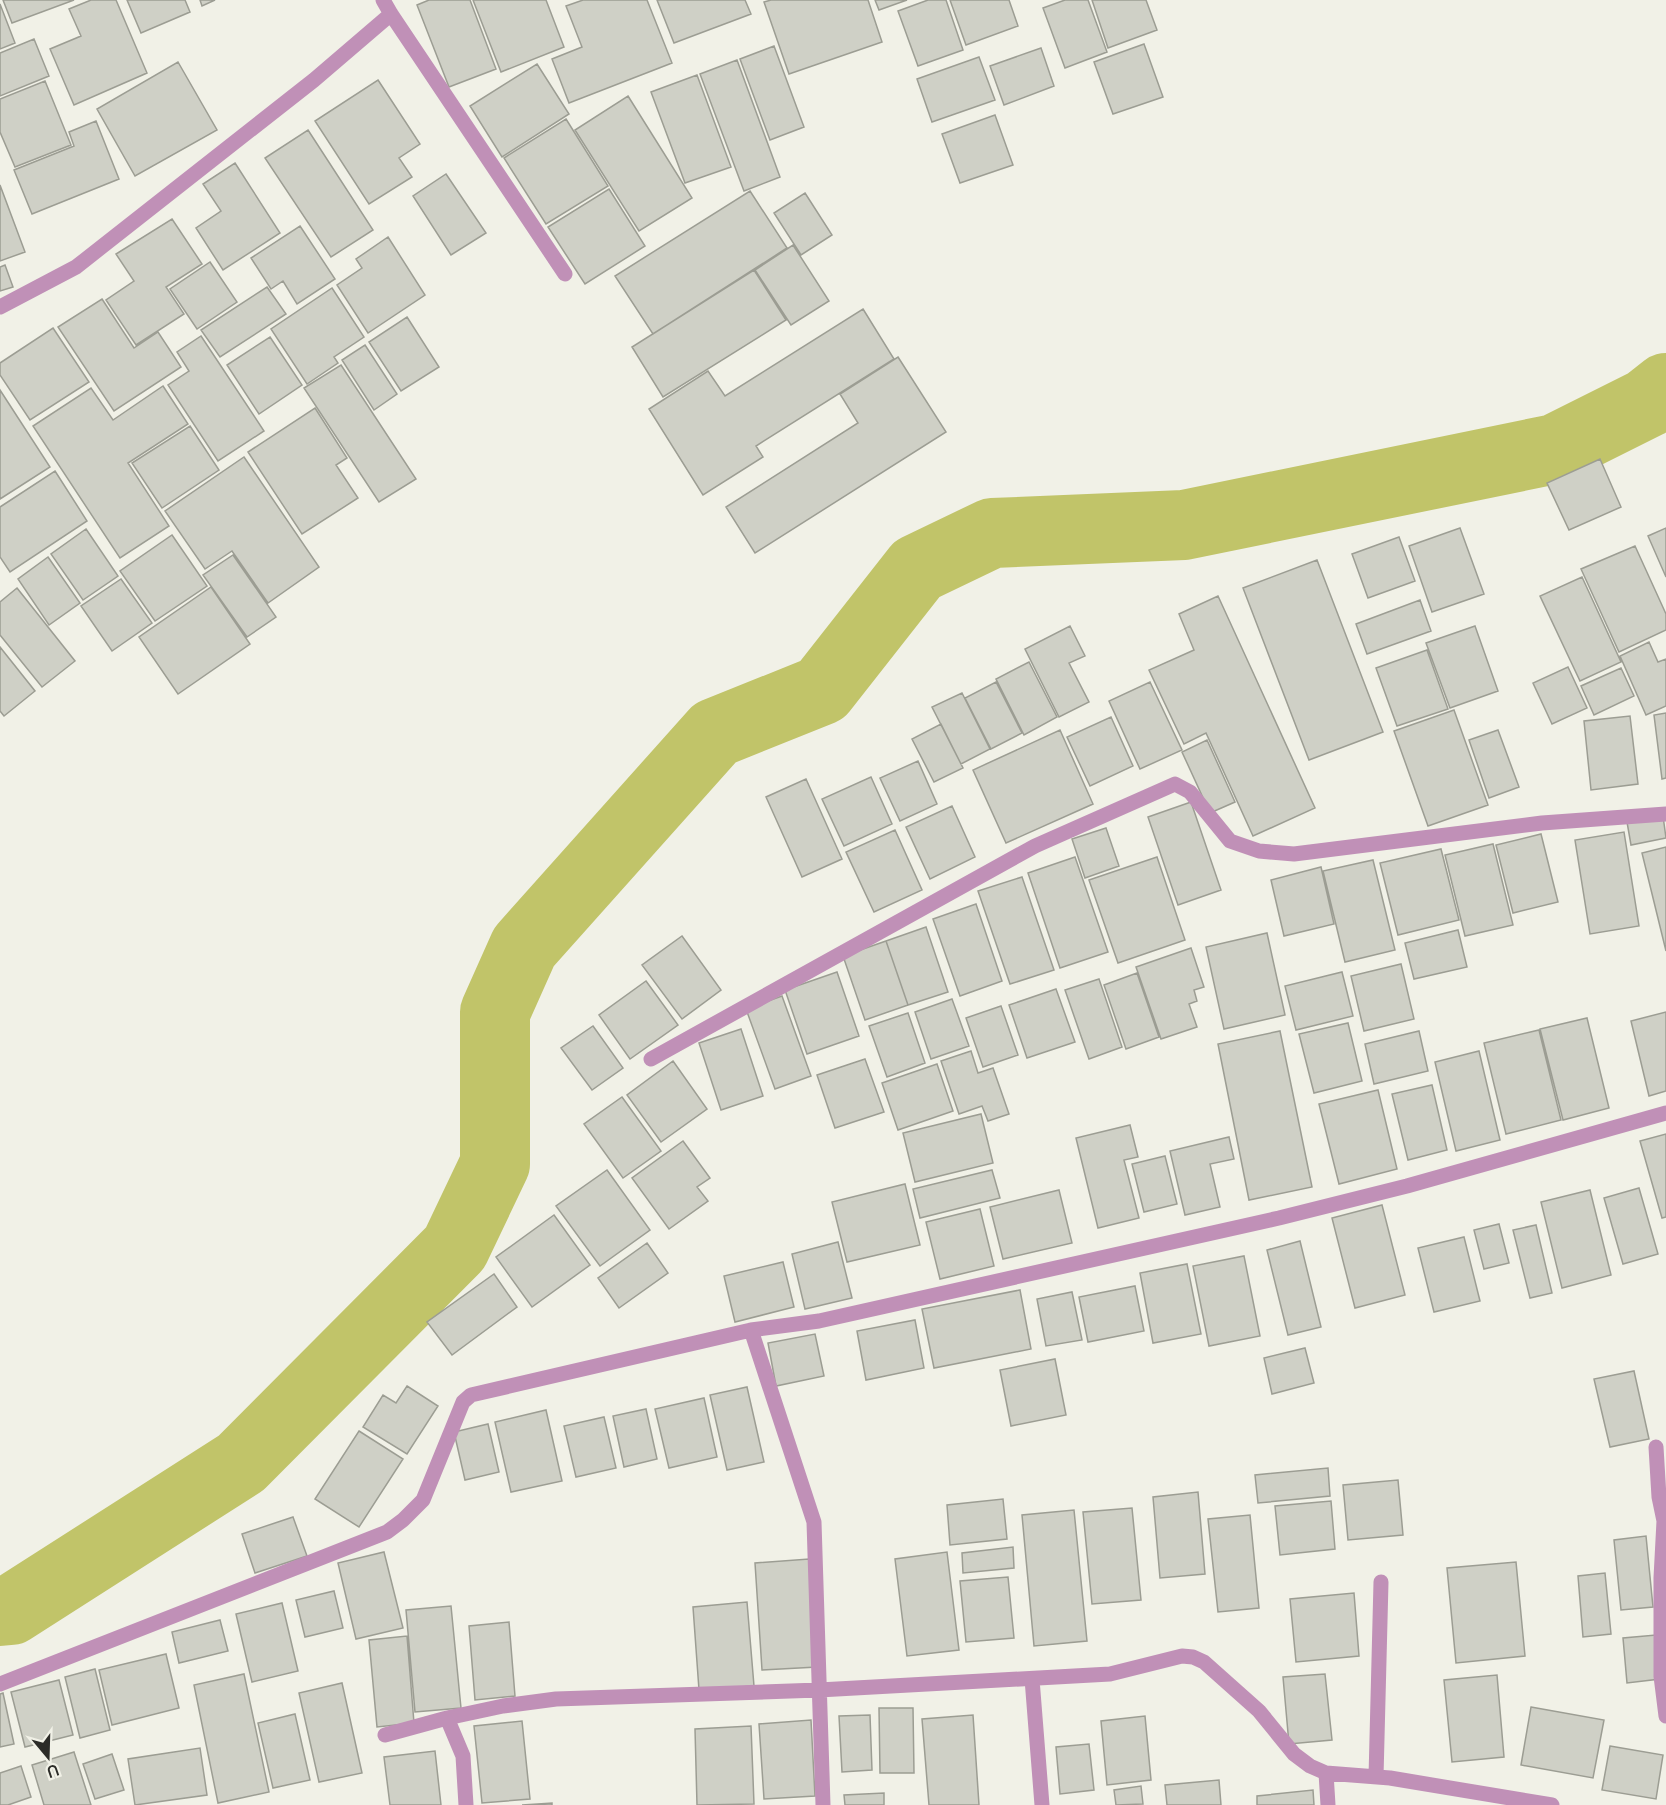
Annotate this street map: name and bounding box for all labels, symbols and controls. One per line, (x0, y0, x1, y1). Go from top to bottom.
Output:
north arrow (18, 1727, 78, 1787)
text: U (44, 1759, 62, 1783)

